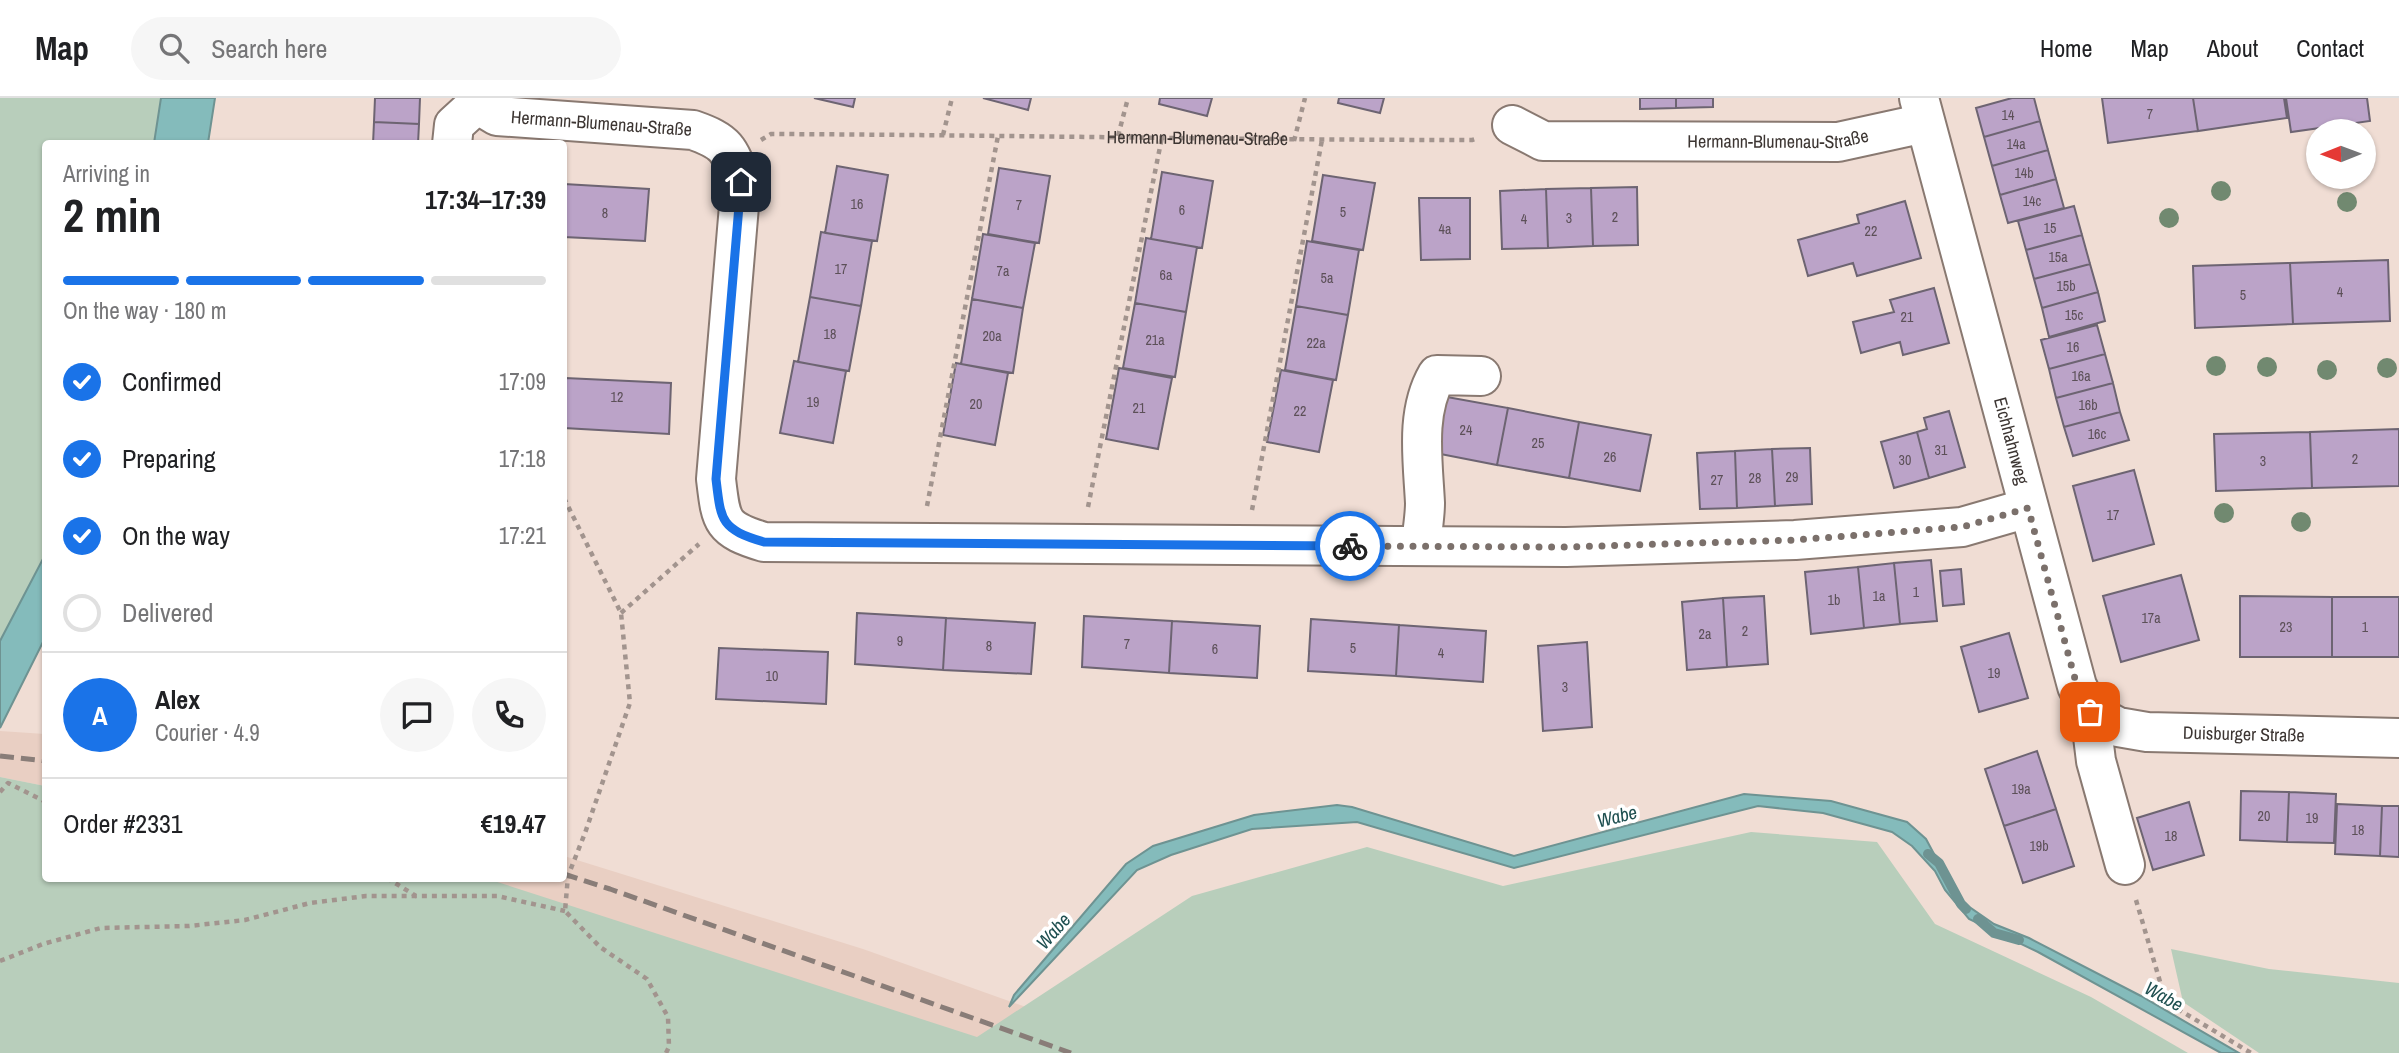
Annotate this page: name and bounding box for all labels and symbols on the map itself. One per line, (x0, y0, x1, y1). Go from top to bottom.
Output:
street label: Hermann-Blumenau-Straße (510, 104, 693, 142)
house number: 7 (2147, 105, 2153, 123)
house number: 14 (2002, 106, 2015, 124)
north arrow (2306, 119, 2376, 189)
street label: Hermann-Blumenau-Straße (1687, 123, 1871, 154)
street label: Hermann-Blumenau-Straße (1106, 124, 1288, 151)
house number: 14a (2006, 135, 2026, 153)
pin (711, 152, 771, 212)
house number: 14b (2014, 164, 2034, 182)
house number: 14c (2023, 192, 2042, 210)
house number: 16 (851, 195, 863, 213)
house number: 7 (1016, 196, 1022, 214)
house number: 6 (1179, 201, 1185, 219)
house number: 5 (1340, 203, 1346, 221)
house number: 8 (602, 204, 608, 222)
house number: 2 (1612, 208, 1618, 226)
house number: 3 (1566, 209, 1572, 227)
house number: 4 (1521, 210, 1528, 228)
house number: 15 (2044, 219, 2056, 237)
house number: 4a (1439, 220, 1452, 238)
house number: 22 (1865, 222, 1877, 240)
house number: 15a (2048, 248, 2068, 266)
house number: 17 (835, 260, 847, 278)
house number: 7a (997, 262, 1010, 280)
house number: 6a (1160, 266, 1173, 284)
house number: 5a (1321, 269, 1334, 287)
house number: 15b (2056, 277, 2076, 295)
house number: 4 (2337, 283, 2344, 301)
house number: 5 (2240, 286, 2246, 304)
house number: 15c (2065, 306, 2084, 324)
house number: 21 (1901, 308, 1914, 326)
house number: 18 (824, 325, 836, 343)
house number: 20a (982, 327, 1002, 345)
house number: 21a (1145, 331, 1165, 349)
house number: 22a (1306, 334, 1326, 352)
house number: 16 (2067, 338, 2079, 356)
house number: 16a (2071, 367, 2091, 385)
house number: 12 (611, 388, 623, 406)
house number: 19 (807, 393, 819, 411)
street label: Eichhahnweg (1988, 394, 2035, 488)
house number: 20 (970, 395, 982, 413)
house number: 16b (2078, 396, 2098, 414)
house number: 21 (1133, 399, 1146, 417)
house number: 22 (1294, 402, 1306, 420)
house number: 24 (1460, 421, 1473, 439)
house number: 16c (2088, 425, 2107, 443)
house number: 25 (1532, 434, 1544, 452)
house number: 31 (1935, 441, 1948, 459)
house number: 26 (1604, 448, 1616, 466)
house number: 2 (2352, 450, 2358, 468)
house number: 30 (1899, 451, 1911, 469)
house number: 3 (2260, 452, 2266, 470)
house number: 29 (1786, 468, 1798, 486)
house number: 28 (1749, 469, 1761, 487)
house number: 27 (1711, 471, 1723, 489)
house number: 17 (2107, 506, 2119, 524)
courier (1315, 511, 1385, 581)
house number: 1 (1913, 583, 1920, 601)
house number: 1a (1873, 587, 1886, 605)
house number: 1b (1828, 591, 1840, 609)
house number: 17a (2141, 609, 2161, 627)
house number: 23 (2280, 618, 2292, 636)
house number: 1 (2362, 618, 2369, 636)
house number: 2 (1742, 622, 1748, 640)
house number: 2a (1699, 625, 1712, 643)
house number: 9 (897, 632, 903, 650)
house number: 7 (1124, 635, 1130, 653)
house number: 8 (986, 637, 992, 655)
house number: 5 (1350, 639, 1356, 657)
house number: 6 (1212, 640, 1218, 658)
house number: 4 (1438, 644, 1445, 662)
house number: 19 (1988, 664, 2000, 682)
house number: 10 (766, 667, 778, 685)
house number: 3 (1562, 678, 1568, 696)
pin (2060, 682, 2120, 742)
street label: Duisburger Straße (2183, 720, 2305, 748)
house number: 19a (2011, 780, 2031, 798)
water label: Wabe (1594, 799, 1640, 833)
house number: 20 (2258, 807, 2270, 825)
house number: 19 (2306, 809, 2318, 827)
house number: 18 (2352, 821, 2364, 839)
house number: 18 (2165, 827, 2177, 845)
house number: 19b (2029, 837, 2049, 855)
water label: Wabe (1030, 907, 1076, 955)
water label: Wabe (2140, 975, 2188, 1017)

